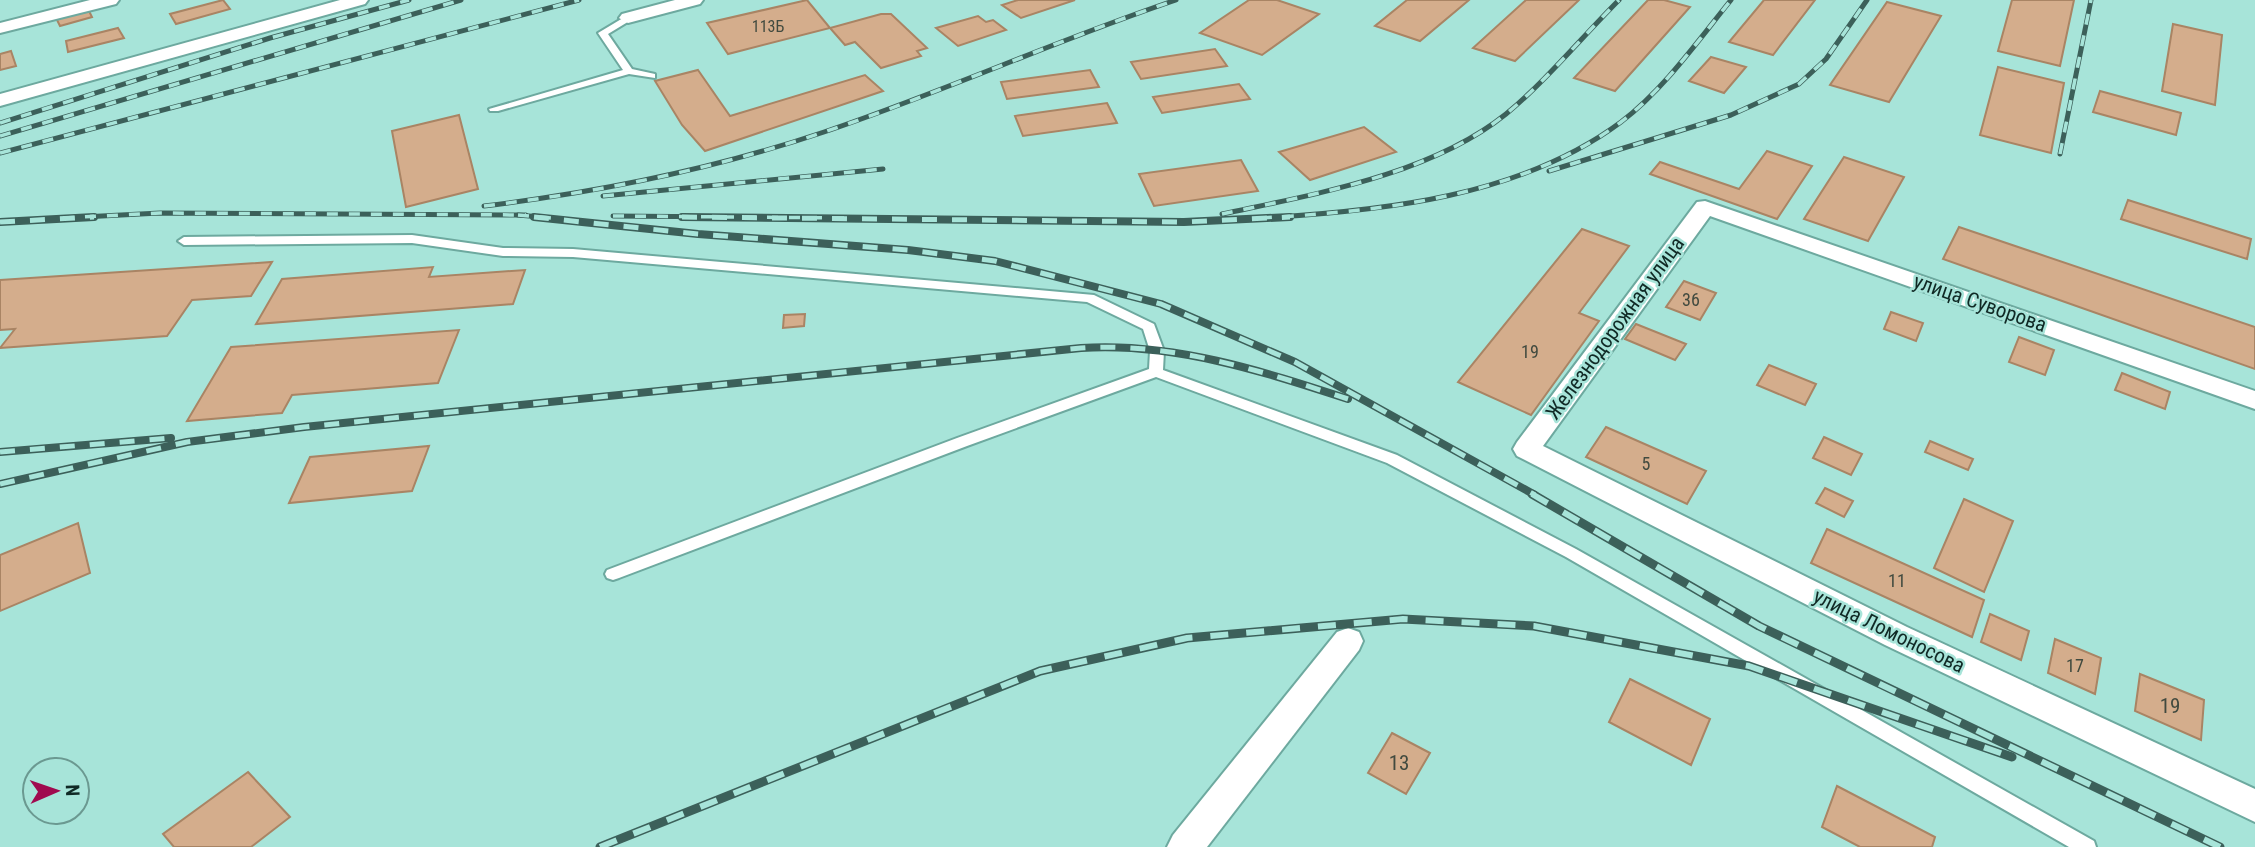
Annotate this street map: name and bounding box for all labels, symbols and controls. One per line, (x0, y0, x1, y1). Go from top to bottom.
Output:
house number: 113Б (752, 17, 784, 36)
street label: Железнодорожная улица (1541, 232, 1689, 424)
street label: улица Суворова (1910, 269, 2050, 337)
house number: 36 (1682, 289, 1700, 310)
house number: 19 (1521, 341, 1539, 362)
house number: 5 (1642, 453, 1651, 474)
house number: 11 (1888, 570, 1906, 591)
street label: улица Ломоносова (1809, 584, 1969, 678)
house number: 17 (2066, 655, 2084, 676)
house number: 19 (2160, 694, 2180, 718)
house number: 13 (1389, 751, 1409, 775)
north arrow (21, 756, 91, 826)
text: N (61, 784, 84, 797)

